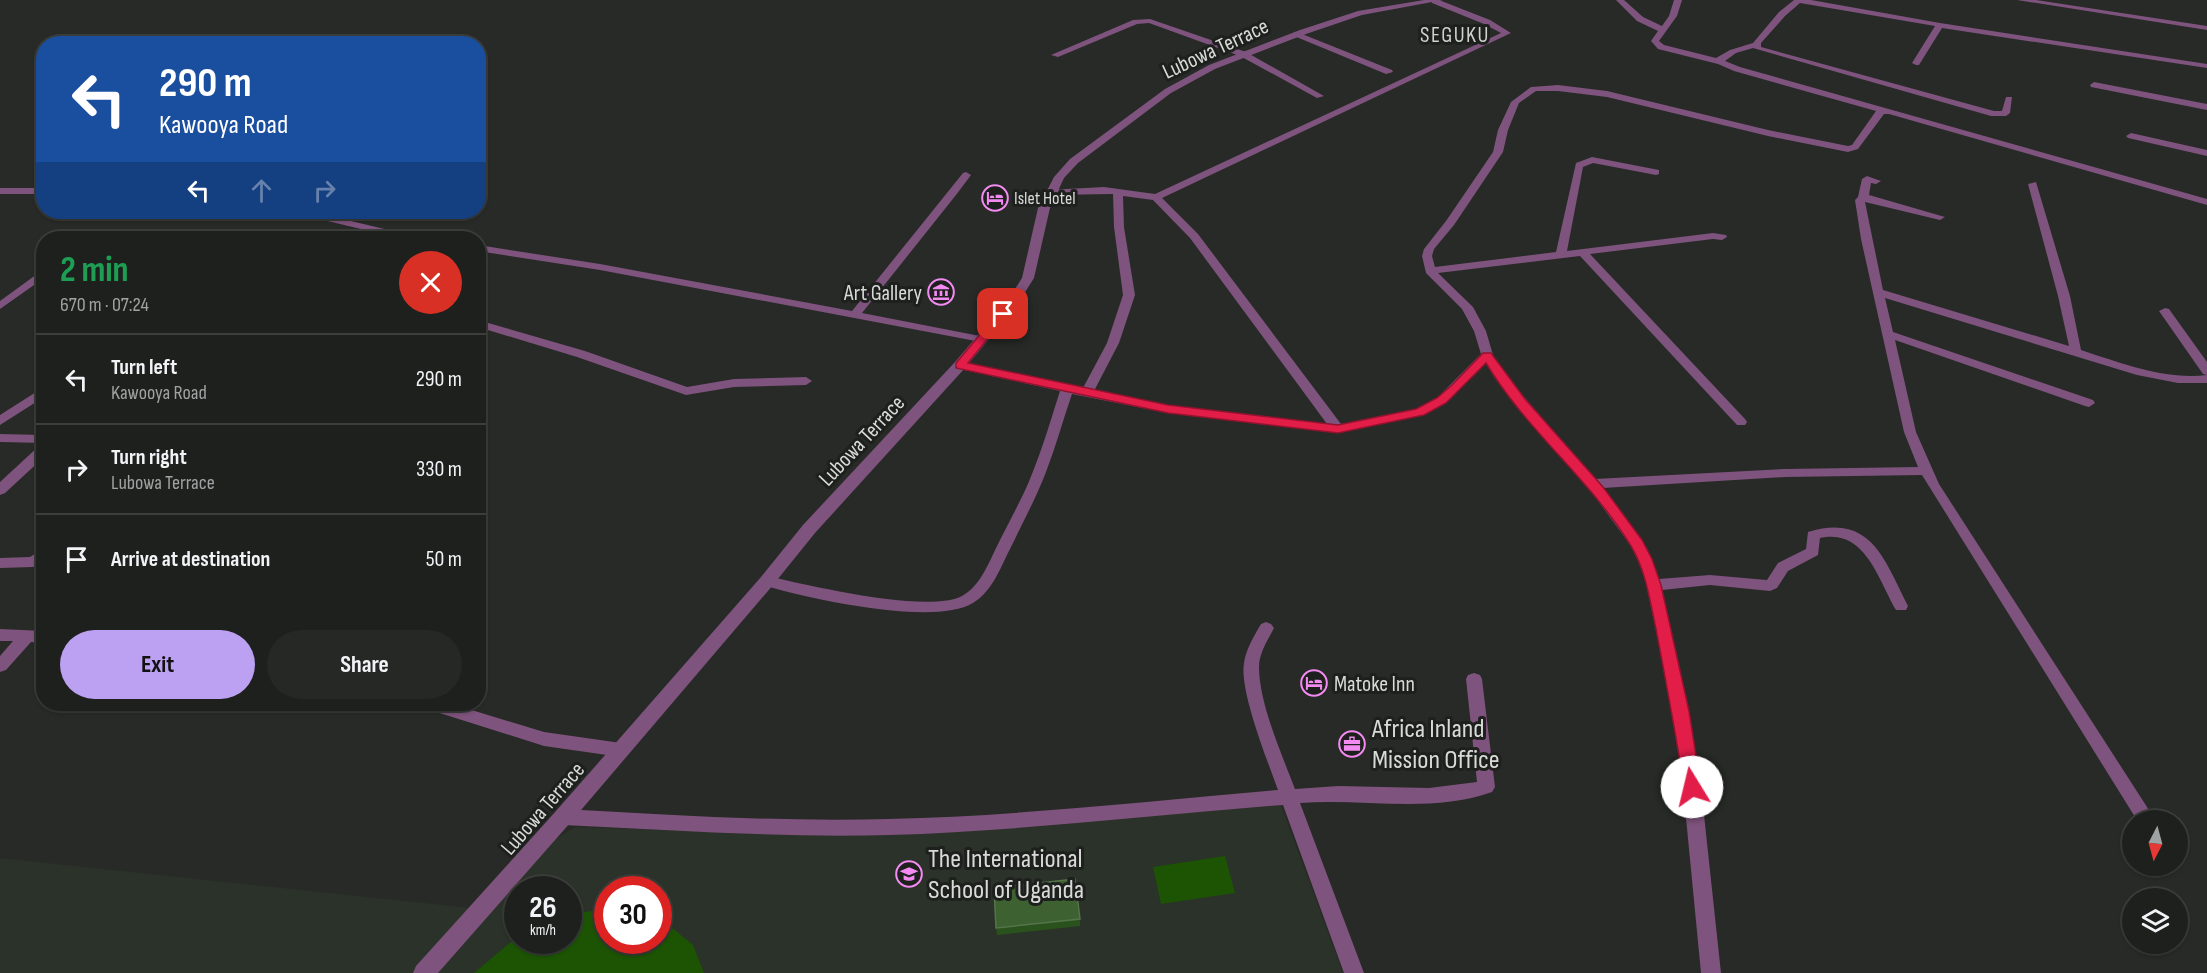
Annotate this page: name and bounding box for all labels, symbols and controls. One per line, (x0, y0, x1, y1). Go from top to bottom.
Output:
street label: Lubowa Terrace (1158, 13, 1273, 86)
district label: SEGUKU (1420, 22, 1490, 49)
text: 290 m (159, 58, 252, 109)
icon: left (60, 60, 138, 138)
text: Kawooya Road (159, 109, 288, 141)
icon: left (182, 174, 215, 207)
icon: ahead (245, 174, 278, 207)
icon: right (308, 174, 341, 207)
hotel icon: Islet Hotel (980, 183, 1010, 213)
place label: Islet Hotel (1014, 188, 1076, 209)
text: 2 min (60, 249, 129, 292)
button: close (399, 251, 462, 314)
museum icon: Art Gallery (926, 277, 956, 307)
place label: Art Gallery (843, 280, 923, 307)
pin (977, 288, 1028, 339)
text: 670 m · 07:24 (60, 293, 149, 317)
icon: arrive (986, 297, 1019, 330)
text: Turn left (111, 354, 177, 381)
icon: left (60, 363, 93, 396)
text: 290 m (416, 366, 462, 393)
text: Kawooya Road (111, 381, 207, 405)
street label: Lubowa Terrace (813, 390, 911, 492)
text: Turn right (111, 444, 187, 471)
icon: right (60, 453, 93, 486)
text: 330 m (416, 456, 462, 483)
text: Lubowa Terrace (111, 471, 215, 495)
icon: arrive (60, 543, 93, 576)
text: Arrive at destination (111, 546, 270, 573)
text: 50 m (426, 546, 462, 573)
button: Exit (60, 630, 255, 699)
button: Share (267, 630, 462, 699)
hotel icon: Matoke Inn (1299, 668, 1329, 698)
place label: Matoke Inn (1334, 671, 1415, 698)
place label: Africa Inland Mission Office (1371, 713, 1500, 776)
office icon: Africa Inland Mission Office (1337, 729, 1367, 759)
position arrow (1660, 755, 1724, 819)
street label: Lubowa Terrace (495, 757, 591, 861)
north arrow (2122, 810, 2188, 876)
map controls (2122, 810, 2188, 954)
place label: The International School of Uganda (928, 843, 1084, 906)
school or university icon: The International School of Uganda (894, 859, 924, 889)
speed limit sign: 30 (594, 876, 672, 954)
button: layers (2122, 888, 2188, 954)
text: 26 (529, 890, 557, 926)
text: km/h (530, 921, 556, 940)

